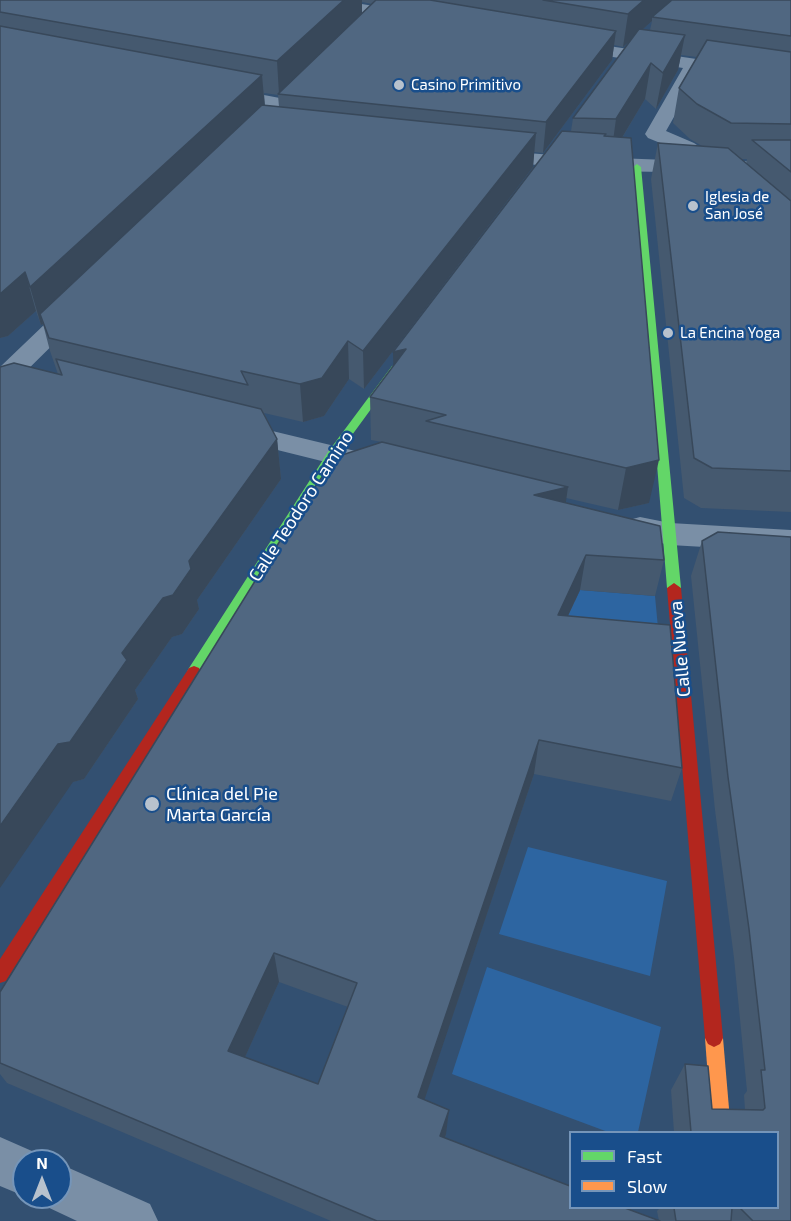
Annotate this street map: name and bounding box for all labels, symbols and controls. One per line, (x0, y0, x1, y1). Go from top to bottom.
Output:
place label: Casino Primitivo (411, 76, 521, 94)
marker: Casino Primitivo (392, 78, 406, 92)
place label: Iglesia de San José (705, 188, 769, 223)
marker: Iglesia de San José (686, 199, 700, 213)
place label: La Encina Yoga (680, 324, 780, 342)
marker: La Encina Yoga (661, 326, 675, 340)
street label: Calle Teodoro Camino (244, 426, 358, 586)
street label: Calle Nueva (665, 600, 695, 698)
place label: Clínica del Pie Marta García (166, 783, 278, 826)
marker: Clínica del Pie Marta García (143, 795, 161, 813)
legend (569, 1131, 779, 1209)
text: Fast (627, 1145, 662, 1167)
north arrow (12, 1149, 72, 1209)
text: N (36, 1153, 48, 1172)
text: Slow (627, 1175, 667, 1197)

